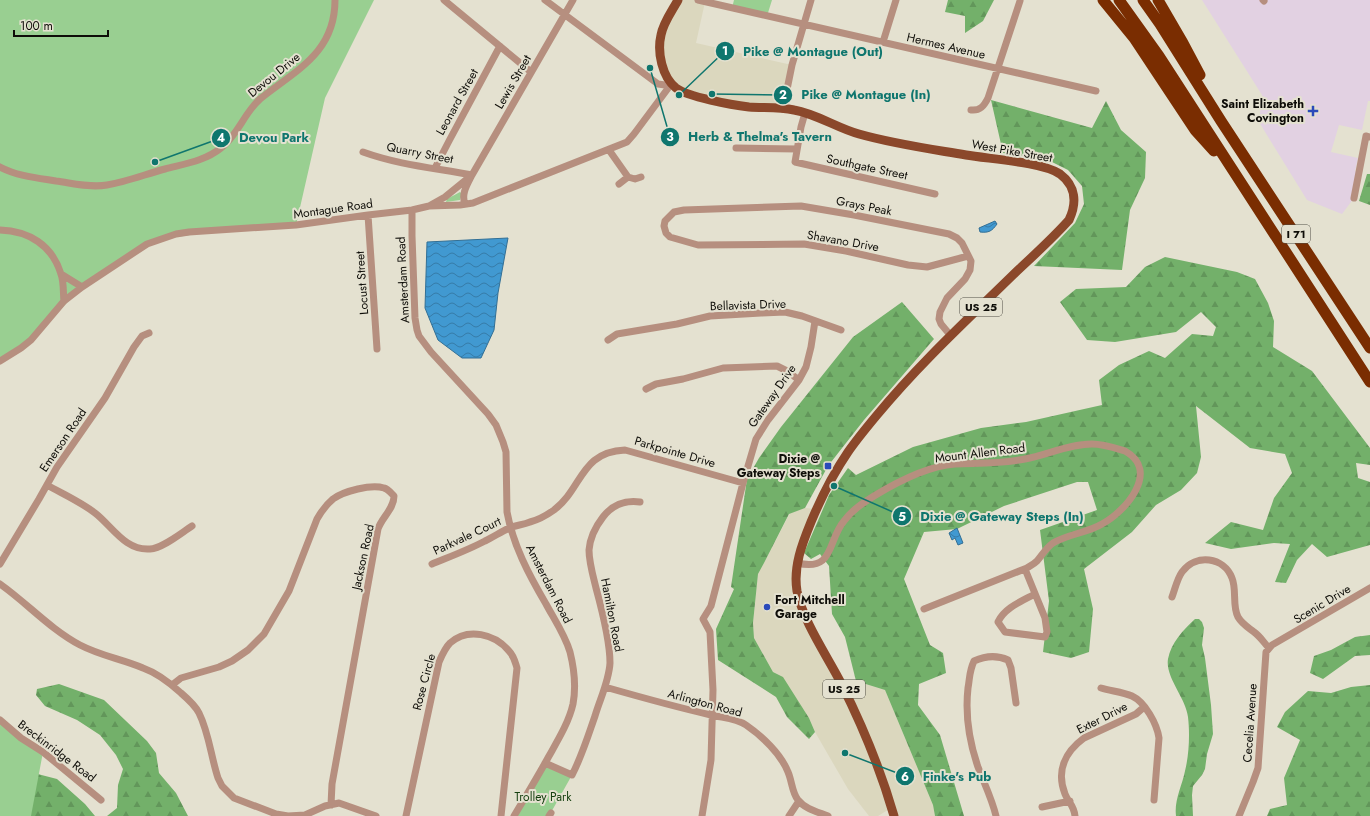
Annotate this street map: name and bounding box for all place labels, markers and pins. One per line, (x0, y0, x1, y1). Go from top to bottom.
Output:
callout: Pike @ Montague (Out) (715, 39, 891, 64)
callout: Pike @ Montague (In) (773, 82, 939, 107)
place label: Saint Elizabeth Covington (1221, 95, 1304, 127)
marker: Saint Elizabeth Covington (1307, 105, 1319, 117)
callout: Herb & Thelma's Tavern (660, 124, 840, 149)
callout: Devou Park (211, 125, 317, 150)
place label: Dixie @ Gateway Steps (737, 450, 821, 482)
marker: Dixie @ Gateway Steps (823, 461, 833, 471)
callout: Dixie @ Gateway Steps (In) (892, 504, 1091, 529)
place label: Fort Mitchell Garage (775, 591, 845, 623)
marker: Fort Mitchell Garage (762, 602, 772, 612)
callout: Finke's Pub (895, 764, 1000, 789)

